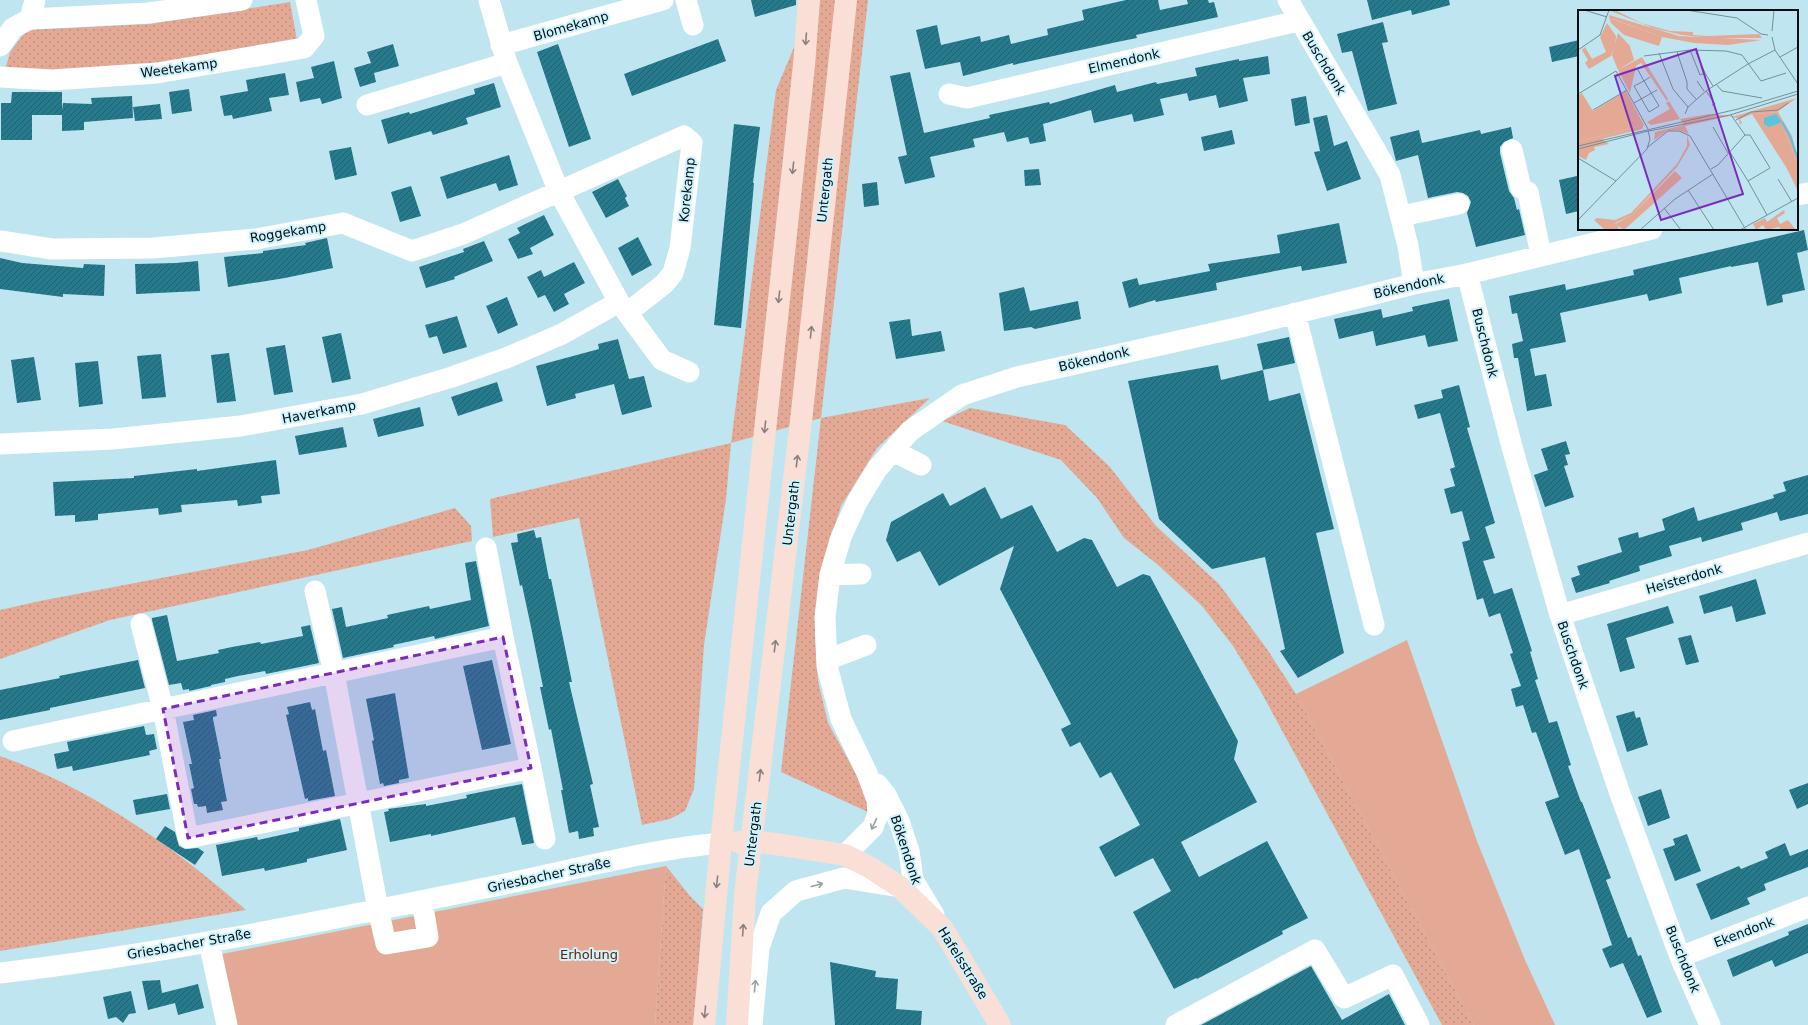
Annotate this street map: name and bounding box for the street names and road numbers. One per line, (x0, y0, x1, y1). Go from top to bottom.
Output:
street label: Blomekamp (532, 8, 610, 44)
street label: Buschdonk (1299, 29, 1349, 98)
street label: Elmendonk (1087, 45, 1162, 76)
street label: Weetekamp (140, 55, 218, 81)
street label: Korekamp (676, 157, 698, 223)
street label: Untergath (814, 157, 836, 223)
street label: Roggekamp (249, 219, 327, 245)
street label: Bökendonk (1372, 270, 1446, 301)
street label: Buschdonk (1469, 307, 1501, 380)
street label: Bökendonk (1057, 343, 1131, 374)
street label: Haverkamp (281, 397, 357, 427)
street label: Untergath (780, 480, 802, 546)
street label: Heisterdonk (1644, 561, 1724, 597)
street label: Buschdonk (1554, 619, 1592, 692)
street label: Untergath (742, 801, 764, 867)
street label: Bökendonk (888, 813, 924, 887)
street label: Griesbacher Straße (486, 855, 612, 895)
street label: Ekendonk (1712, 913, 1777, 950)
street label: Buschdonk (1663, 923, 1703, 995)
street label: Hafelsstraße (935, 924, 991, 1002)
street label: Griesbacher Straße (126, 926, 252, 962)

